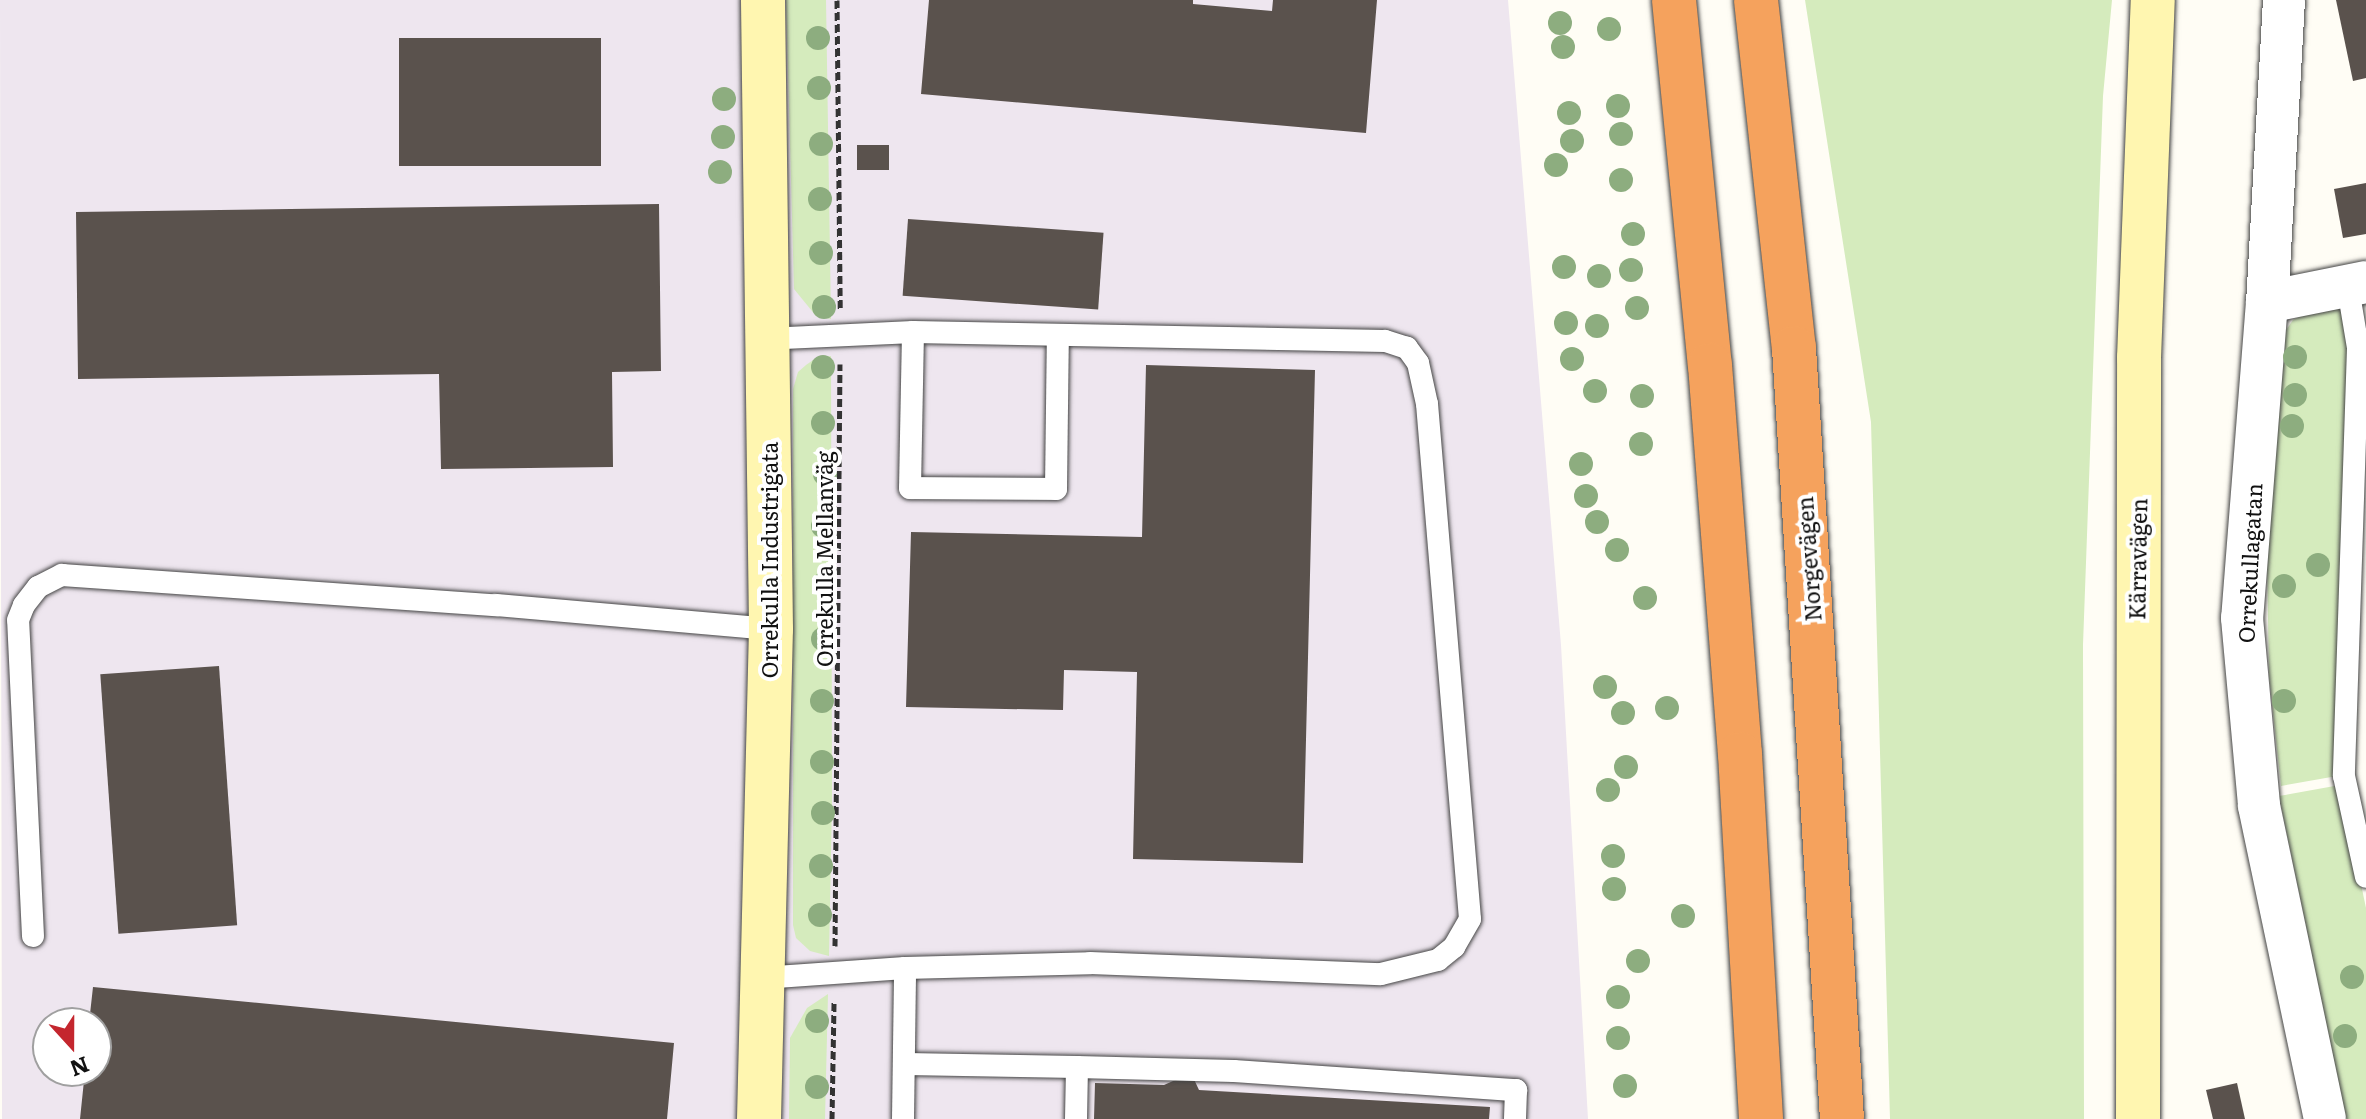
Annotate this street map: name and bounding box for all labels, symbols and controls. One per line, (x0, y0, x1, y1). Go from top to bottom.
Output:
street label: Orrekulla Industrigata (756, 442, 782, 678)
street label: Orrekulla Mellanväg (811, 451, 837, 667)
street label: Orrekullagatan (2232, 482, 2266, 644)
street label: Norgevägen (1790, 496, 1826, 622)
street label: Kärravägen (2123, 498, 2151, 620)
north arrow (32, 1007, 112, 1087)
text: N (66, 1049, 95, 1087)

